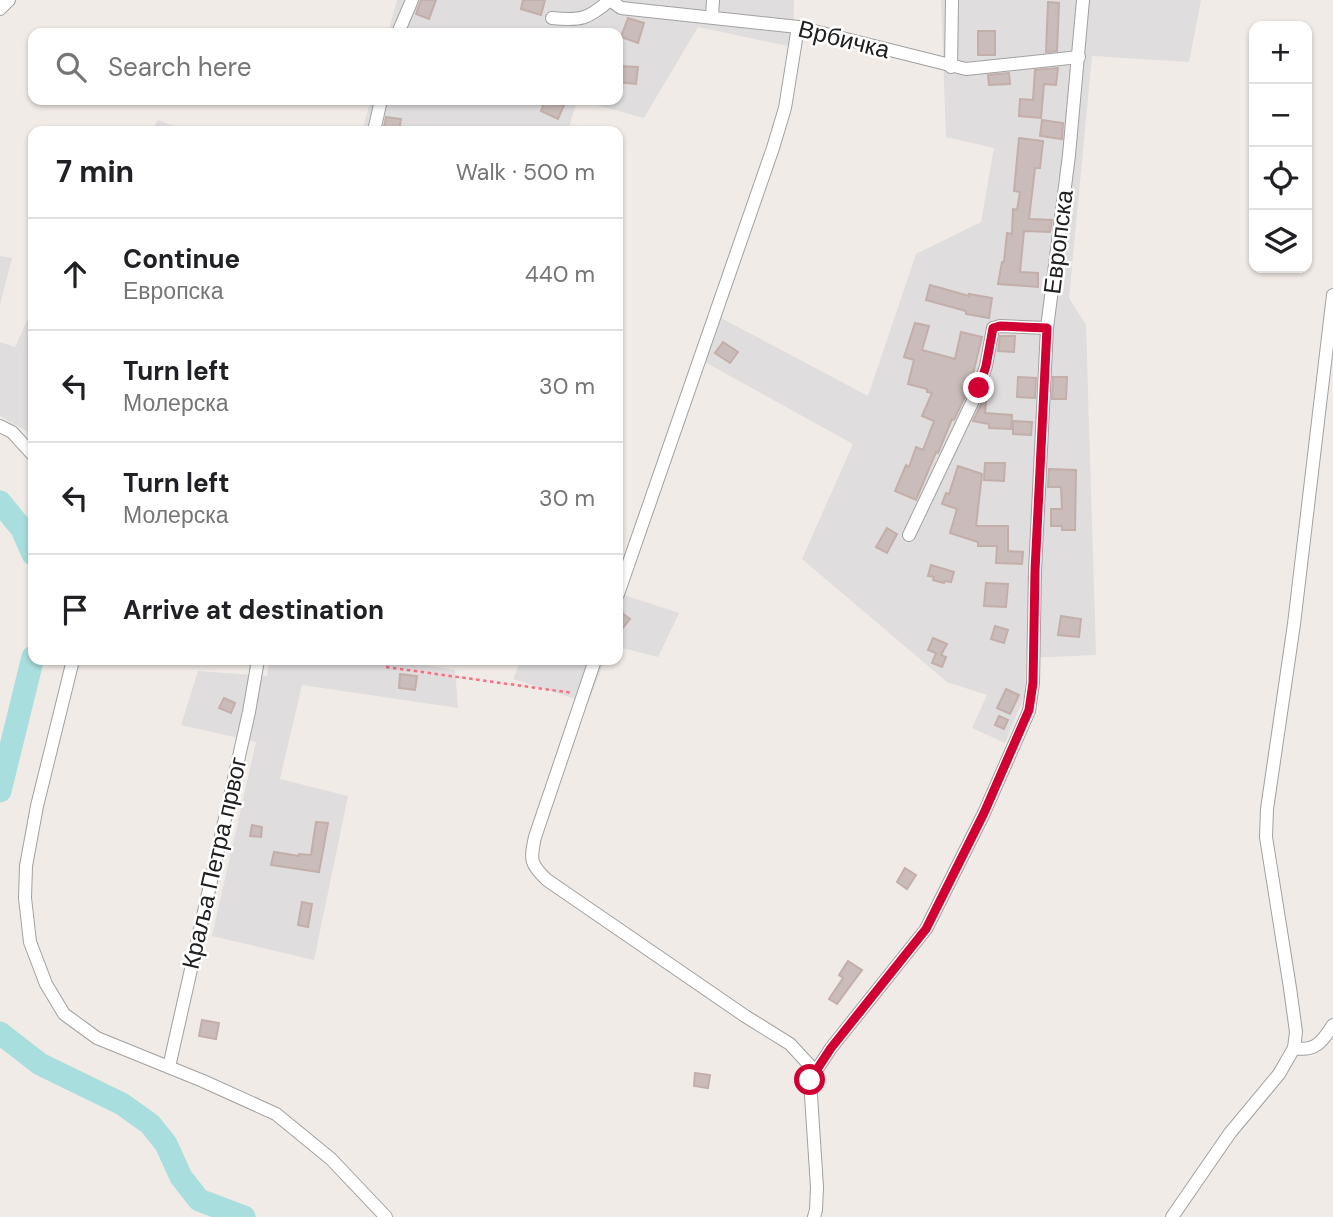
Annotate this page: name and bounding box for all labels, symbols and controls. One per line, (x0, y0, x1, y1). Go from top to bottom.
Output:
street label: Врбичка (795, 13, 894, 65)
map controls (1249, 21, 1312, 273)
button: + (1249, 21, 1312, 84)
search box (28, 28, 623, 105)
icon: search (52, 48, 90, 86)
text: Search here (108, 50, 251, 84)
button: − (1249, 84, 1312, 147)
button: locate (1249, 147, 1312, 210)
text: 7 min (56, 152, 134, 191)
text: Walk · 500 m (456, 157, 595, 187)
street label: Европска (1036, 187, 1080, 296)
button: layers (1249, 210, 1312, 273)
text: Continue (123, 242, 240, 276)
icon: ahead (56, 255, 94, 293)
text: 440 m (525, 259, 595, 289)
text: Европска (123, 276, 223, 306)
text: Turn left (123, 354, 230, 388)
icon: left (56, 367, 94, 405)
text: 30 m (539, 371, 595, 401)
route end (963, 372, 994, 403)
text: Молерска (123, 388, 229, 418)
text: Turn left (123, 466, 230, 500)
icon: left (56, 479, 94, 517)
text: 30 m (539, 483, 595, 513)
text: Молерска (123, 500, 229, 530)
icon: arrive (56, 591, 94, 629)
text: Arrive at destination (123, 593, 384, 627)
street label: Краља Петра првог (174, 754, 254, 972)
route start (794, 1064, 825, 1095)

